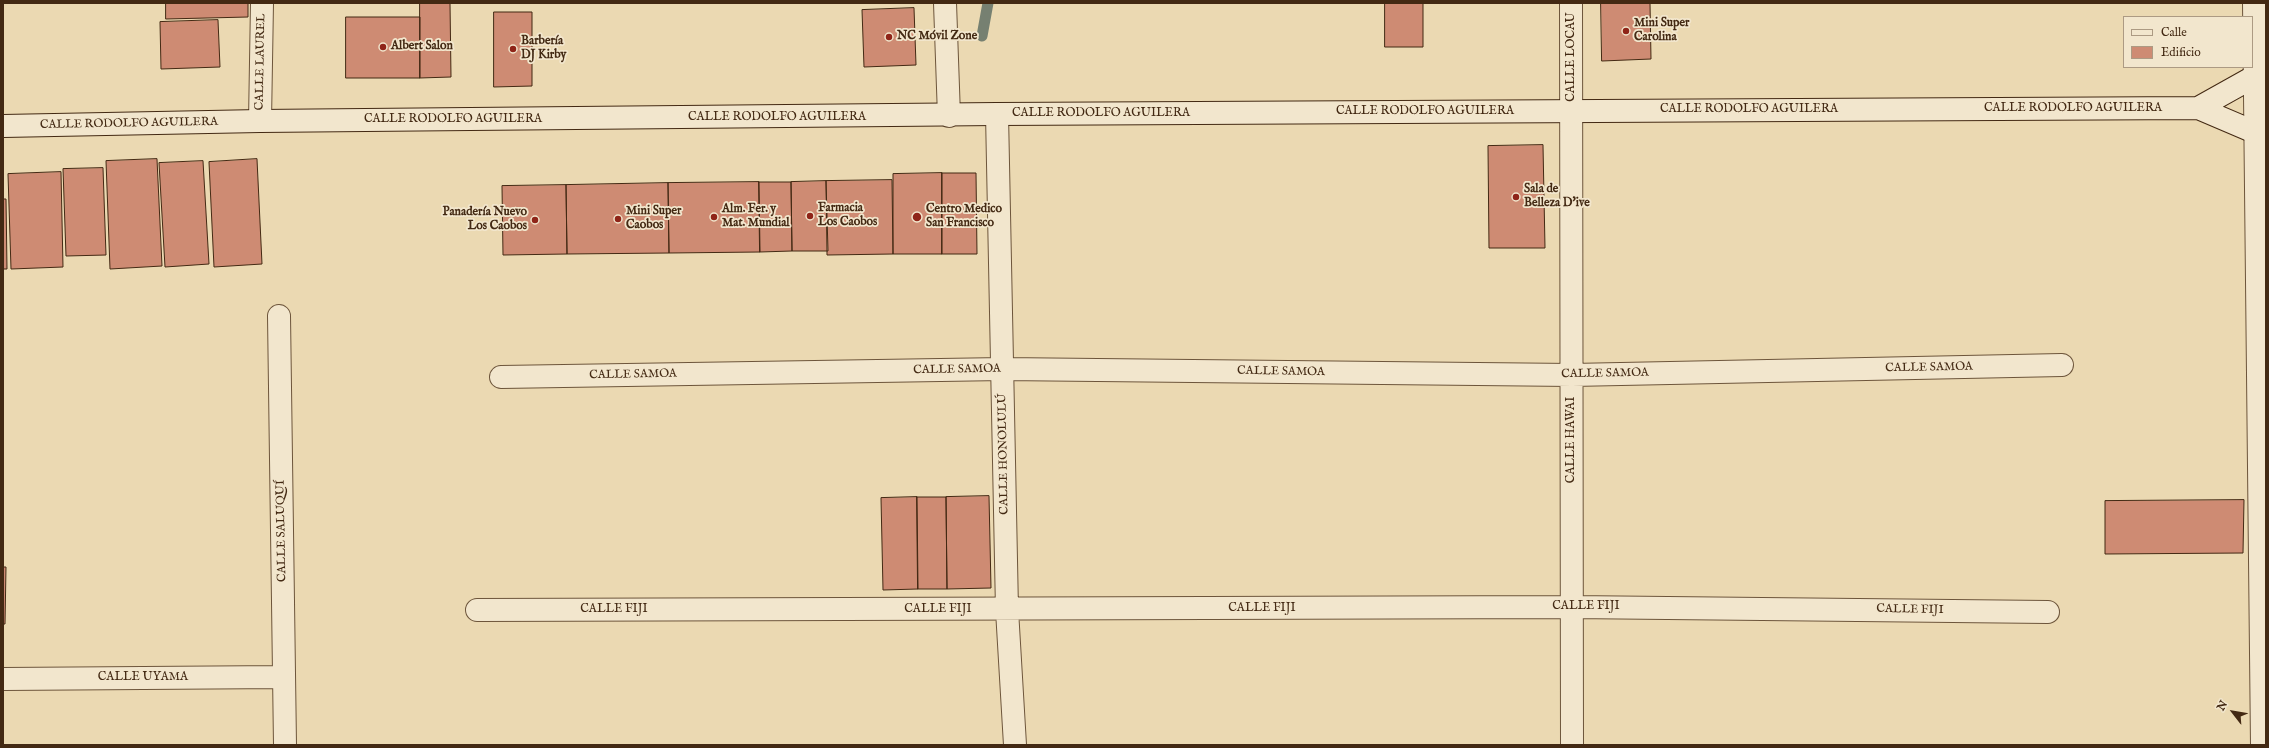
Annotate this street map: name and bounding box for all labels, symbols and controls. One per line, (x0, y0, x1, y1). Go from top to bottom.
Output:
street label: CALLE LOCAU (1565, 12, 1579, 102)
street label: CALLE LAUREL (253, 13, 269, 111)
legend (2123, 16, 2253, 68)
place label: Mini Super Carolina (1634, 17, 1690, 45)
text: Calle (2161, 25, 2187, 40)
marker: Mini Super Carolina (1621, 26, 1631, 36)
place label: NC Móvil Zone (897, 30, 977, 44)
marker: NC Móvil Zone (884, 32, 894, 42)
place label: Barbería DJ Kirby (521, 35, 566, 63)
place label: Albert Salon (391, 40, 453, 54)
marker: Albert Salon (378, 42, 388, 52)
marker: Barbería DJ Kirby (508, 44, 518, 54)
text: Edificio (2161, 45, 2201, 60)
street label: CALLE RODOLFO AGUILERA (1984, 102, 2162, 116)
street label: CALLE RODOLFO AGUILERA (1660, 103, 1838, 117)
street label: CALLE RODOLFO AGUILERA (1336, 105, 1514, 119)
street label: CALLE RODOLFO AGUILERA (1012, 107, 1190, 121)
street label: CALLE RODOLFO AGUILERA (688, 111, 866, 125)
street label: CALLE RODOLFO AGUILERA (364, 113, 542, 127)
street label: CALLE RODOLFO AGUILERA (40, 115, 218, 133)
place label: Sala de Belleza D'ive (1524, 183, 1590, 211)
marker: Sala de Belleza D'ive (1511, 192, 1521, 202)
place label: Farmacia Los Caobos (818, 202, 877, 230)
place label: Alm. Fer. y Mat. Mundial (722, 203, 790, 231)
place label: Centro Medico San Francisco (926, 203, 1002, 231)
place label: Mini Super Caobos (626, 205, 682, 233)
place label: Panadería Nuevo Los Caobos (443, 206, 527, 234)
marker: Farmacia Los Caobos (805, 211, 815, 221)
marker: Centro Medico San Francisco (911, 211, 923, 223)
marker: Alm. Fer. y Mat. Mundial (709, 212, 719, 222)
marker: Mini Super Caobos (613, 214, 623, 224)
marker: Panadería Nuevo Los Caobos (530, 215, 540, 225)
street label: CALLE SAMOA (1885, 360, 1973, 376)
street label: CALLE SAMOA (913, 362, 1001, 378)
street label: CALLE SAMOA (1237, 364, 1325, 380)
street label: CALLE SAMOA (1561, 366, 1649, 382)
street label: CALLE SAMOA (589, 367, 677, 383)
street label: CALLE HONOLULÚ (996, 393, 1012, 515)
street label: CALLE HAWAI (1565, 397, 1579, 483)
street label: CALLE SALUQUÍ (274, 480, 290, 582)
street label: CALLE FIJI (1552, 600, 1620, 614)
street label: CALLE FIJI (1228, 602, 1296, 616)
street label: CALLE FIJI (1876, 602, 1944, 618)
street label: CALLE FIJI (580, 603, 648, 617)
street label: CALLE FIJI (904, 603, 972, 617)
street label: CALLE UYAMA (98, 671, 188, 685)
north arrow (2213, 692, 2253, 732)
text: N (2214, 698, 2231, 714)

